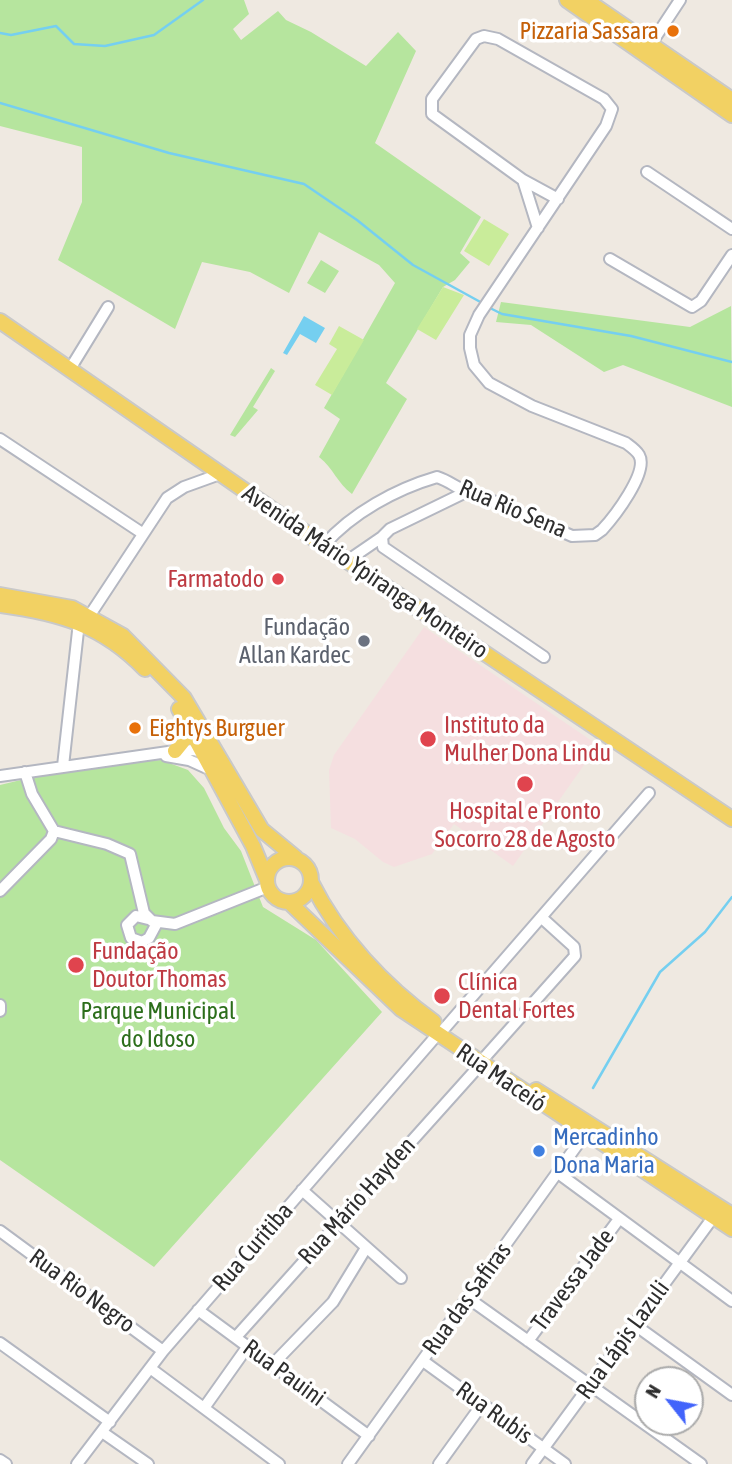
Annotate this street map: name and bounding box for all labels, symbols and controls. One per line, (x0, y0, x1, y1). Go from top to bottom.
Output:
place label: Pizzaria Sassara (520, 17, 659, 45)
marker: Pizzaria Sassara (665, 23, 681, 39)
street label: Rua Rio Sena (455, 473, 571, 545)
street label: Avenida Mário Ypiranga Monteiro (237, 479, 493, 665)
place label: Farmatodo (168, 565, 264, 593)
marker: Farmatodo (270, 571, 286, 587)
place label: Fundação Allan Kardec (239, 613, 350, 669)
marker: Fundação Allan Kardec (356, 633, 372, 649)
place label: Instituto da Mulher Dona Lindu (444, 711, 611, 767)
place label: Eightys Burguer (149, 714, 284, 742)
marker: Eightys Burguer (127, 720, 143, 736)
marker: Instituto da Mulher Dona Lindu (418, 729, 438, 749)
marker: Hospital e Pronto Socorro 28 de Agosto (515, 774, 535, 794)
place label: Hospital e Pronto Socorro 28 de Agosto (435, 797, 615, 853)
place label: Fundação Doutor Thomas (92, 937, 227, 993)
marker: Fundação Doutor Thomas (66, 955, 86, 975)
place label: Clínica Dental Fortes (458, 968, 575, 1024)
marker: Clínica Dental Fortes (432, 986, 452, 1006)
park label: Parque Municipal do Idoso (81, 997, 235, 1053)
street label: Rua Maceió (451, 1038, 551, 1118)
place label: Mercadinho Dona Maria (553, 1123, 659, 1179)
street label: Rua Mário Hayden (292, 1131, 422, 1271)
marker: Mercadinho Dona Maria (531, 1143, 547, 1159)
street label: Rua Curitiba (207, 1197, 299, 1297)
street label: Travessa Jade (525, 1223, 621, 1337)
street label: Rua das Safiras (417, 1237, 517, 1361)
street label: Rua Rio Negro (23, 1243, 141, 1339)
street label: Rua Lápis Lazuli (570, 1275, 676, 1405)
street label: Rua Pauini (237, 1334, 331, 1412)
north arrow (634, 1366, 704, 1436)
street label: Rua Rubis (450, 1376, 538, 1450)
text: N (640, 1381, 665, 1402)

